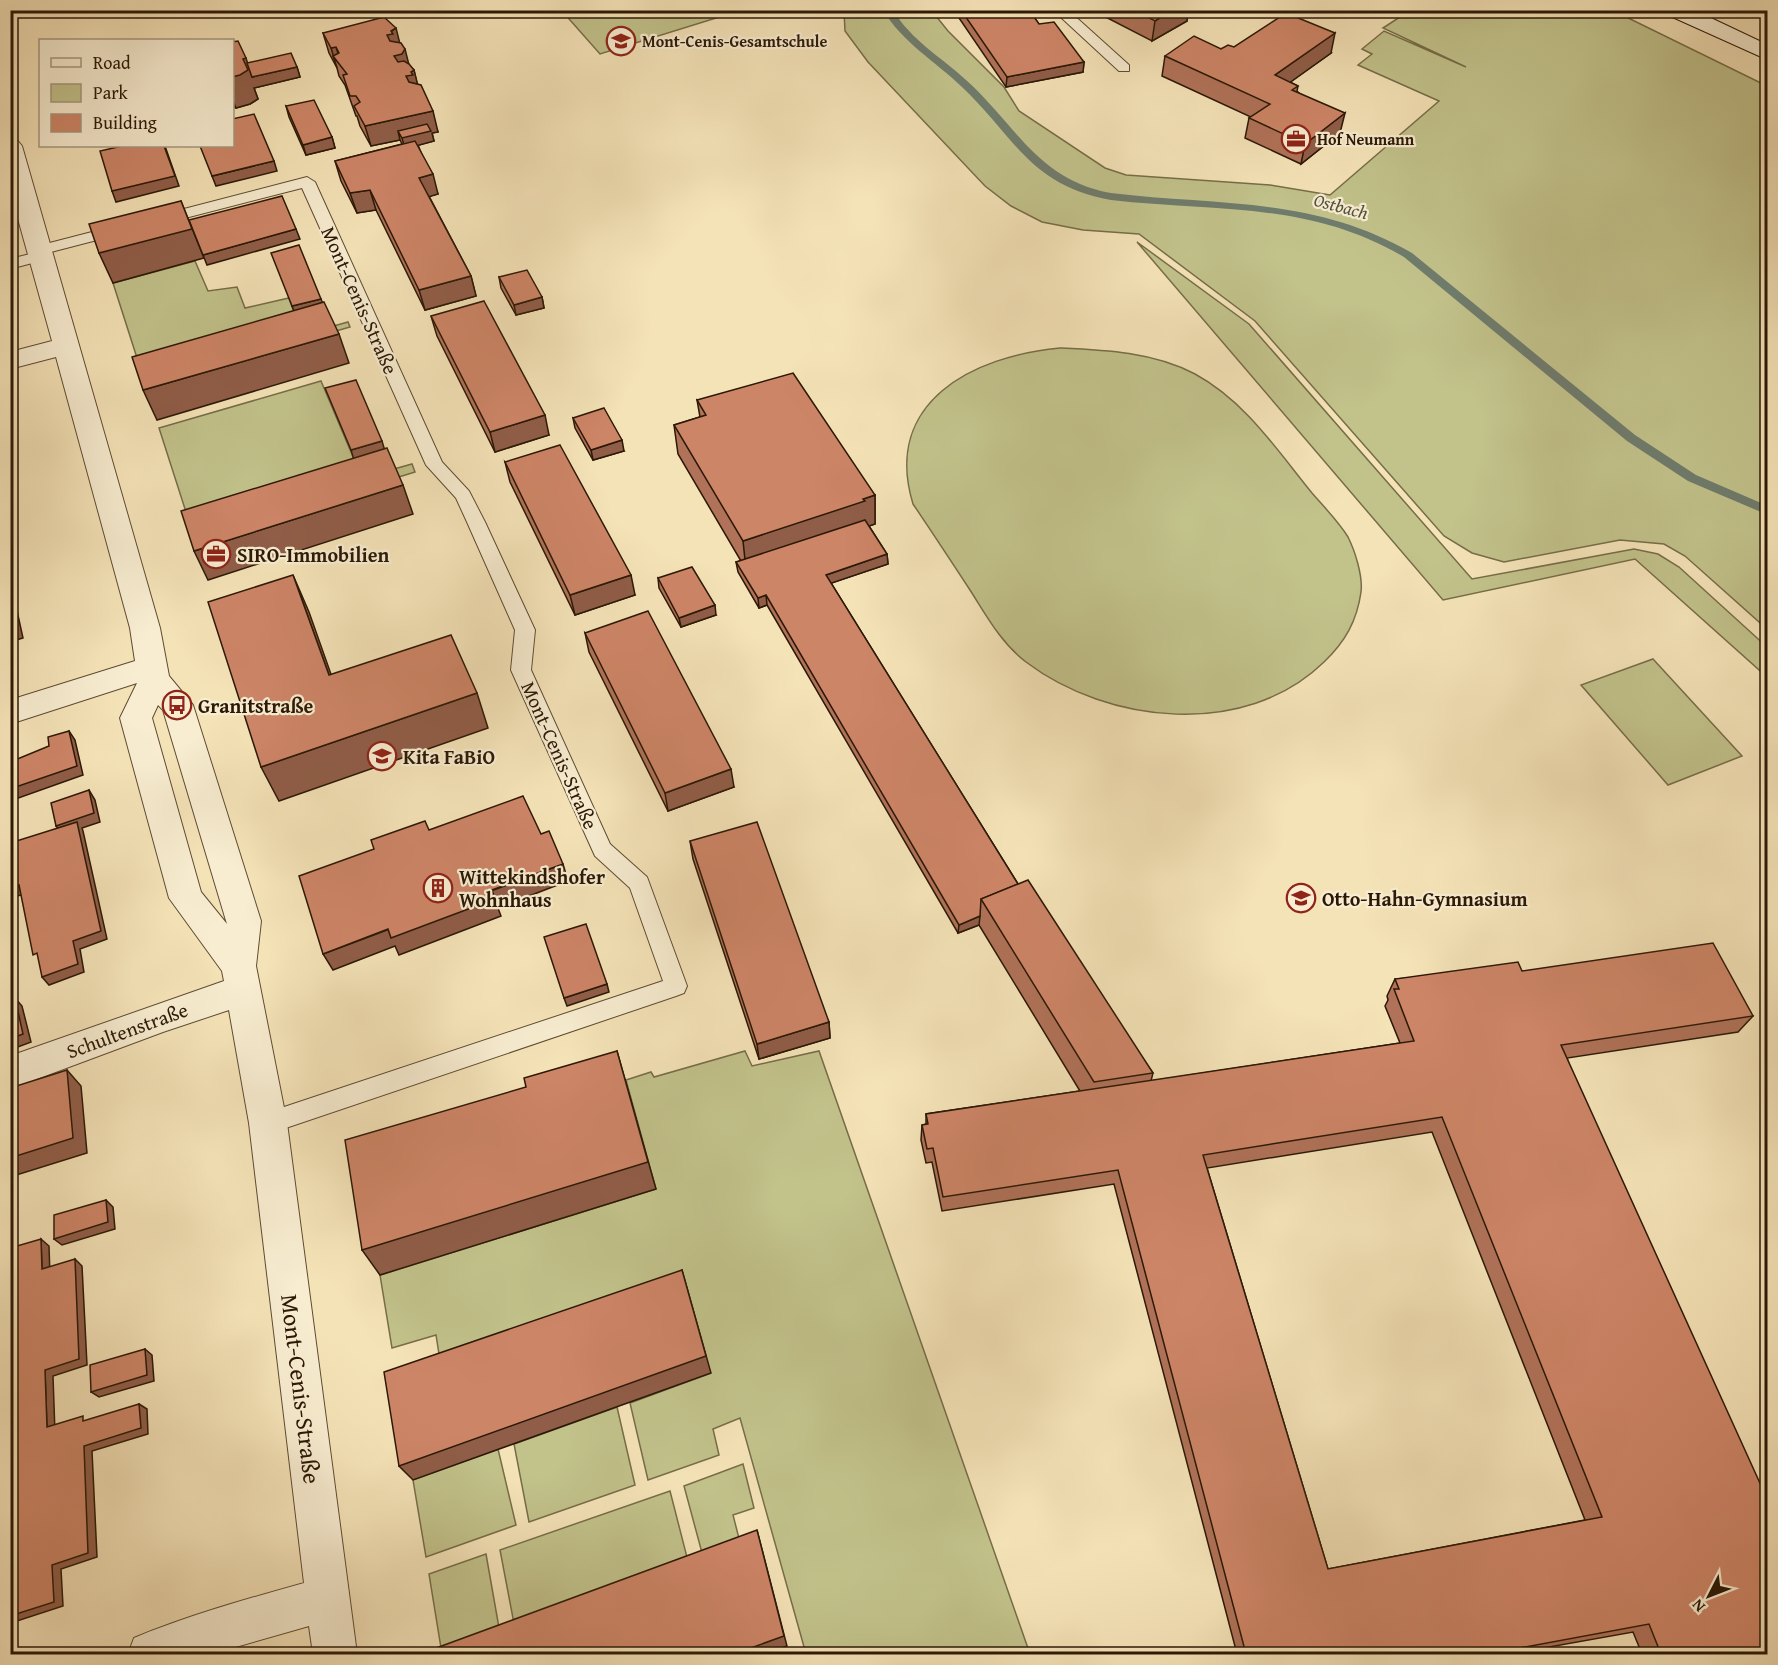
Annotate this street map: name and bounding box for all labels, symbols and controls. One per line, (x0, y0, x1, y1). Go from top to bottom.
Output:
school or university icon: Mont-Cenis-Gesamtschule (605, 25, 637, 57)
place label: Mont-Cenis-Gesamtschule (642, 29, 828, 53)
legend (39, 39, 234, 147)
text: Road (93, 49, 131, 76)
text: Park (93, 79, 129, 106)
text: Building (93, 109, 157, 136)
office icon: Hof Neumann (1280, 123, 1312, 155)
place label: Hof Neumann (1317, 127, 1415, 151)
water label: Ostbach (1311, 186, 1371, 226)
street label: Mont-Cenis-Straße (314, 221, 406, 379)
office icon: SIRO-Immobilien (200, 538, 232, 570)
place label: SIRO-Immobilien (237, 540, 389, 569)
street label: Mont-Cenis-Straße (514, 676, 606, 834)
bus stop icon: Granitstraße (161, 689, 193, 721)
place label: Granitstraße (198, 691, 313, 720)
school or university icon: Kita FaBiO (366, 740, 398, 772)
place label: Kita FaBiO (403, 742, 495, 771)
place label: Wittekindshofer Wohnhaus (459, 862, 605, 914)
building icon: Wittekindshofer Wohnhaus (422, 872, 454, 904)
school or university icon: Otto-Hahn-Gymnasium (1285, 882, 1317, 914)
place label: Otto-Hahn-Gymnasium (1322, 884, 1528, 913)
street label: Schultenstraße (62, 995, 192, 1065)
street label: Mont-Cenis-Straße (272, 1292, 330, 1486)
north arrow (1679, 1566, 1739, 1626)
text: N (1685, 1594, 1710, 1618)

